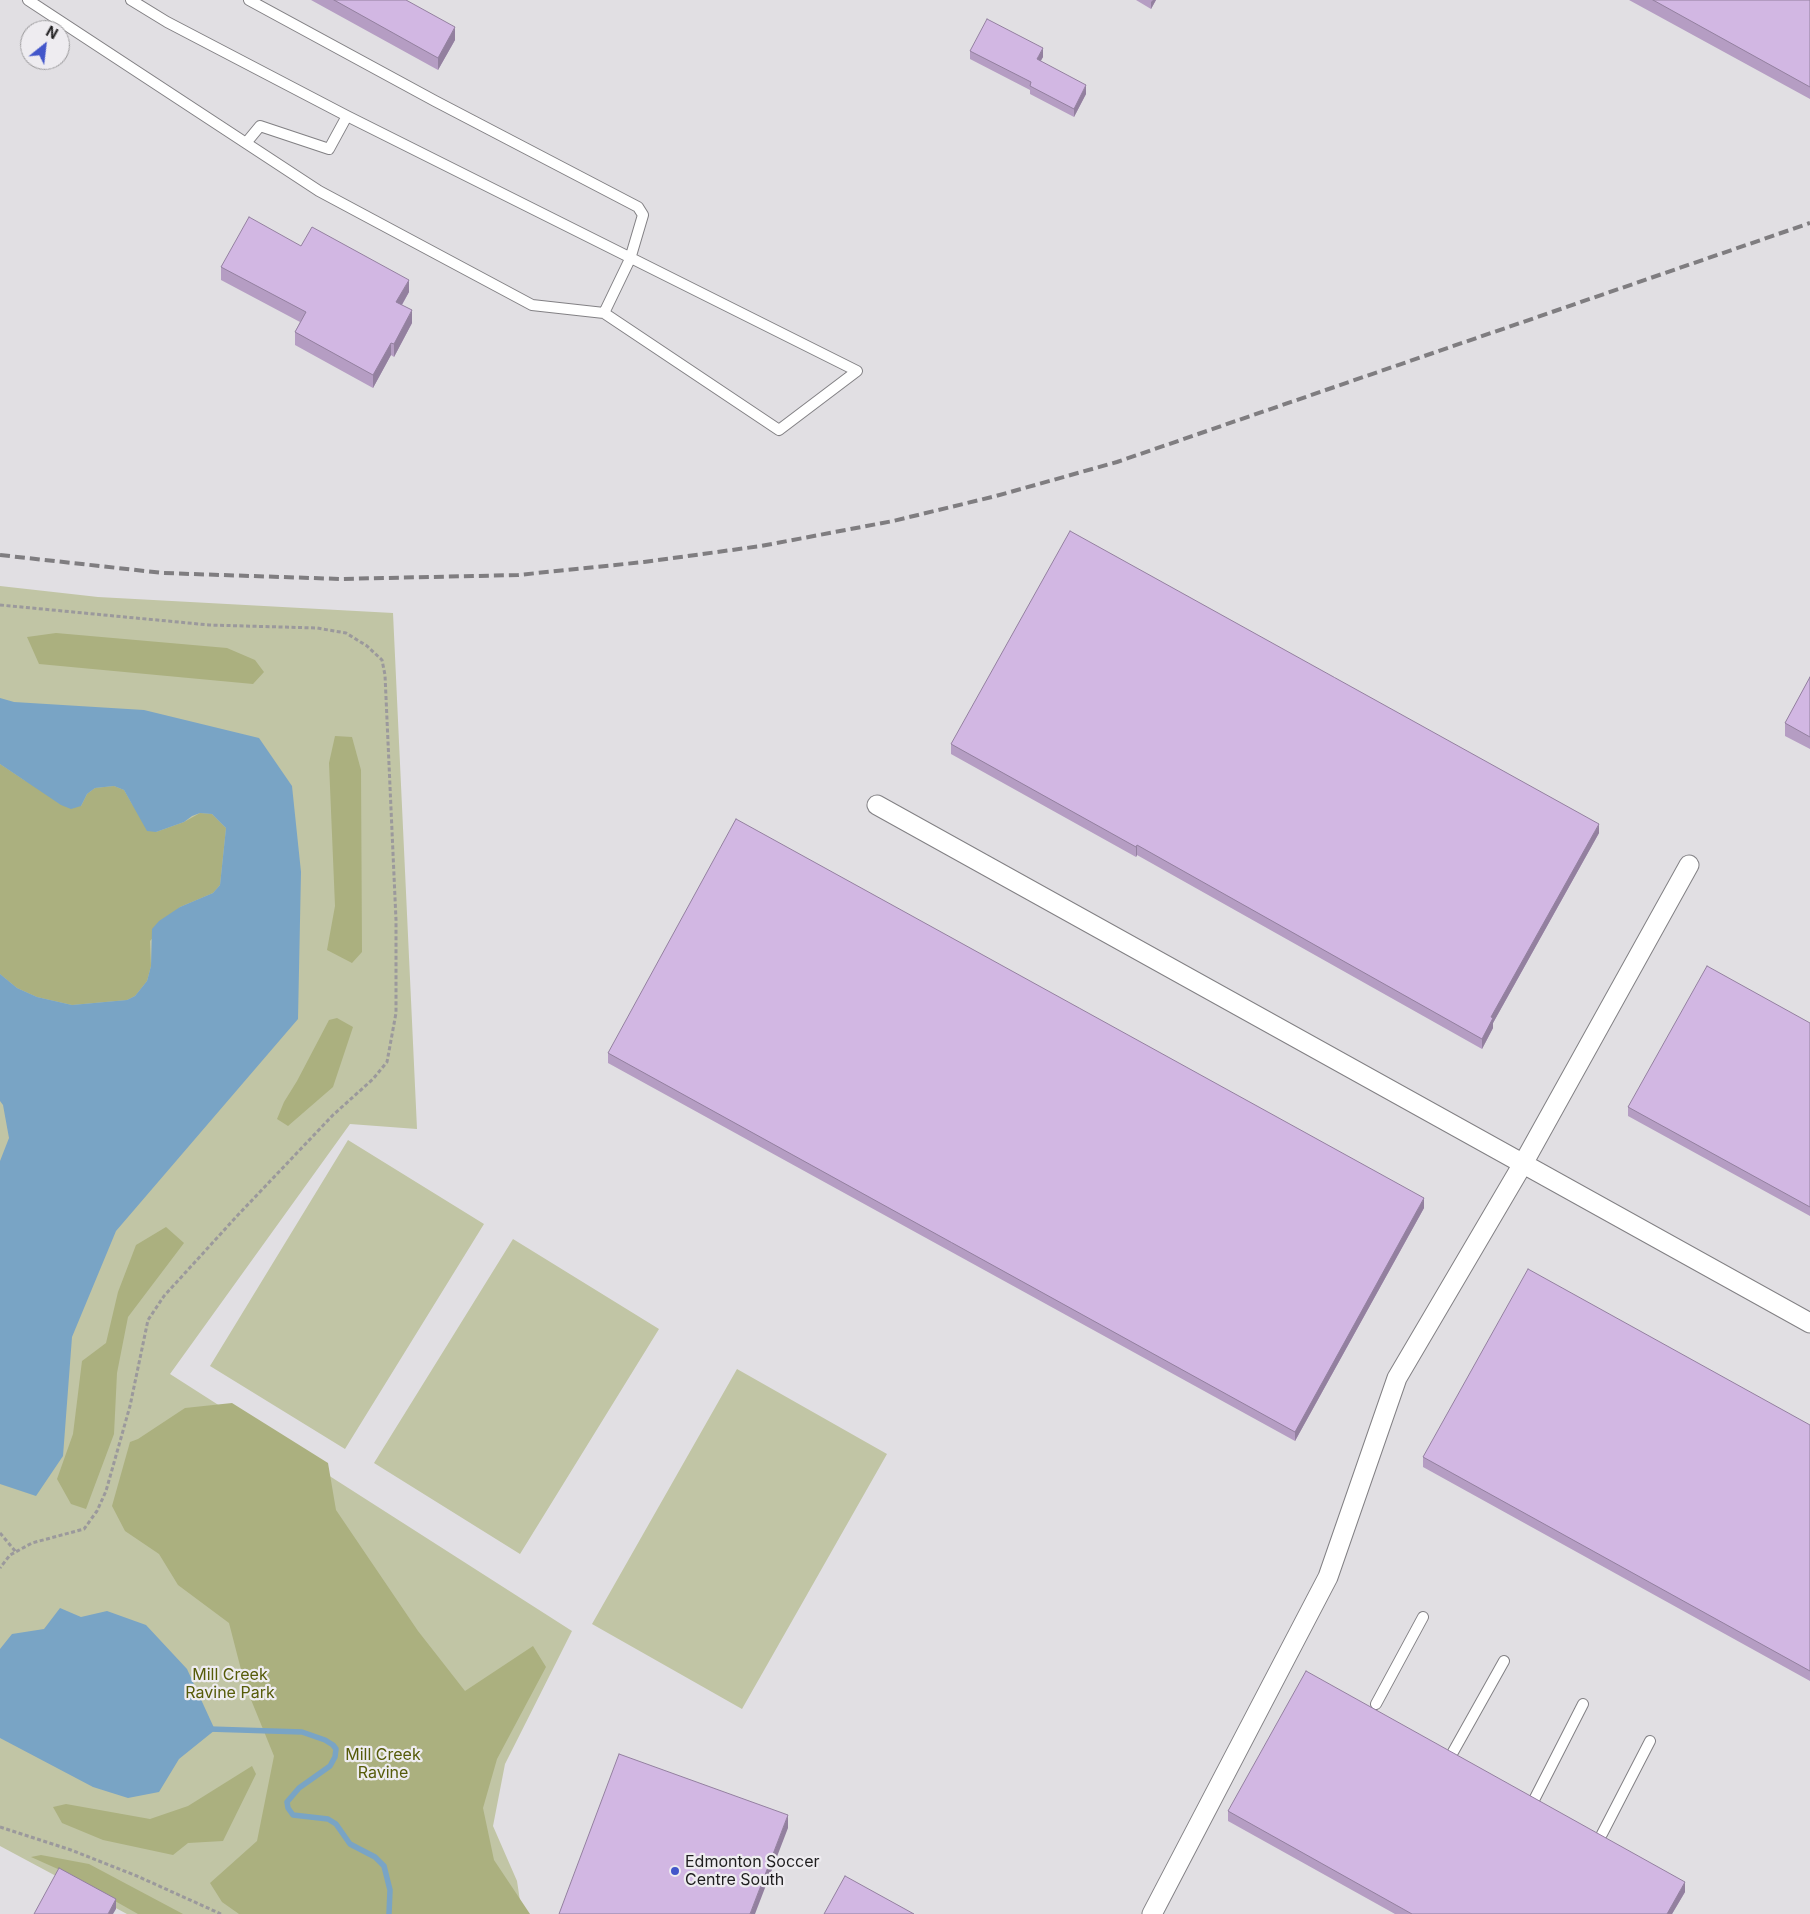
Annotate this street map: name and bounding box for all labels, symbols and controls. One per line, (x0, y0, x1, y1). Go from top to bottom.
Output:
north arrow (20, 20, 70, 70)
text: N (43, 22, 61, 42)
park label: Mill Creek Ravine Park (185, 1665, 275, 1703)
park label: Mill Creek Ravine (345, 1745, 421, 1783)
place label: Edmonton Soccer Centre South (685, 1852, 820, 1890)
marker: Edmonton Soccer Centre South (669, 1865, 681, 1877)

